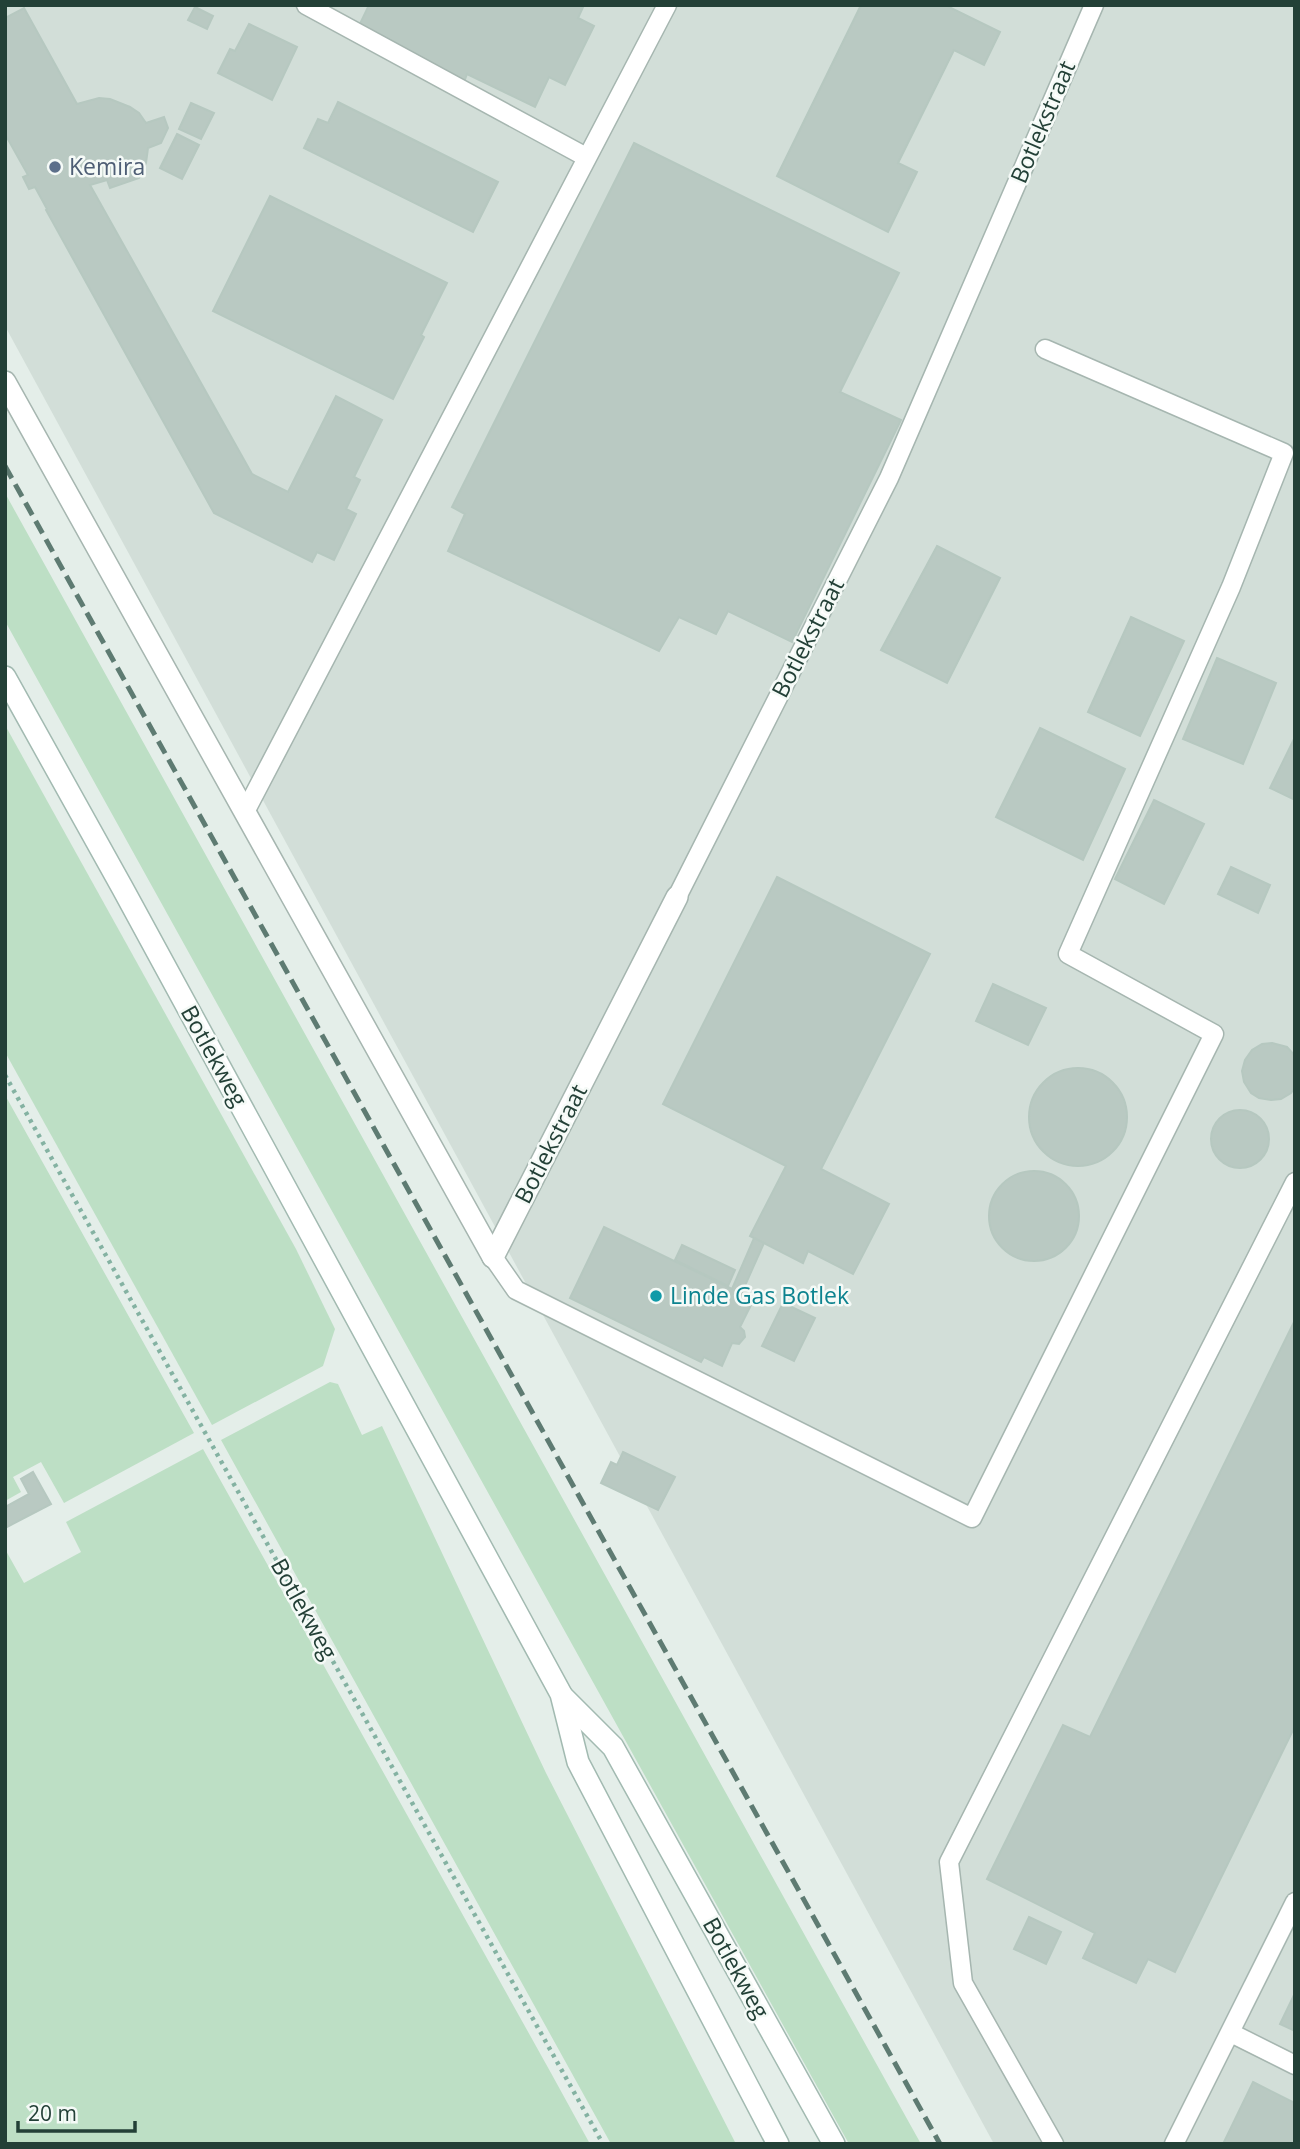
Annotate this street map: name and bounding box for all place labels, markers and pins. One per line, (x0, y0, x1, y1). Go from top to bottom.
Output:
place label: Kemira (69, 150, 145, 182)
marker: Kemira (47, 159, 63, 175)
place label: Linde Gas Botlek (670, 1279, 849, 1311)
marker: Linde Gas Botlek (648, 1288, 664, 1304)

